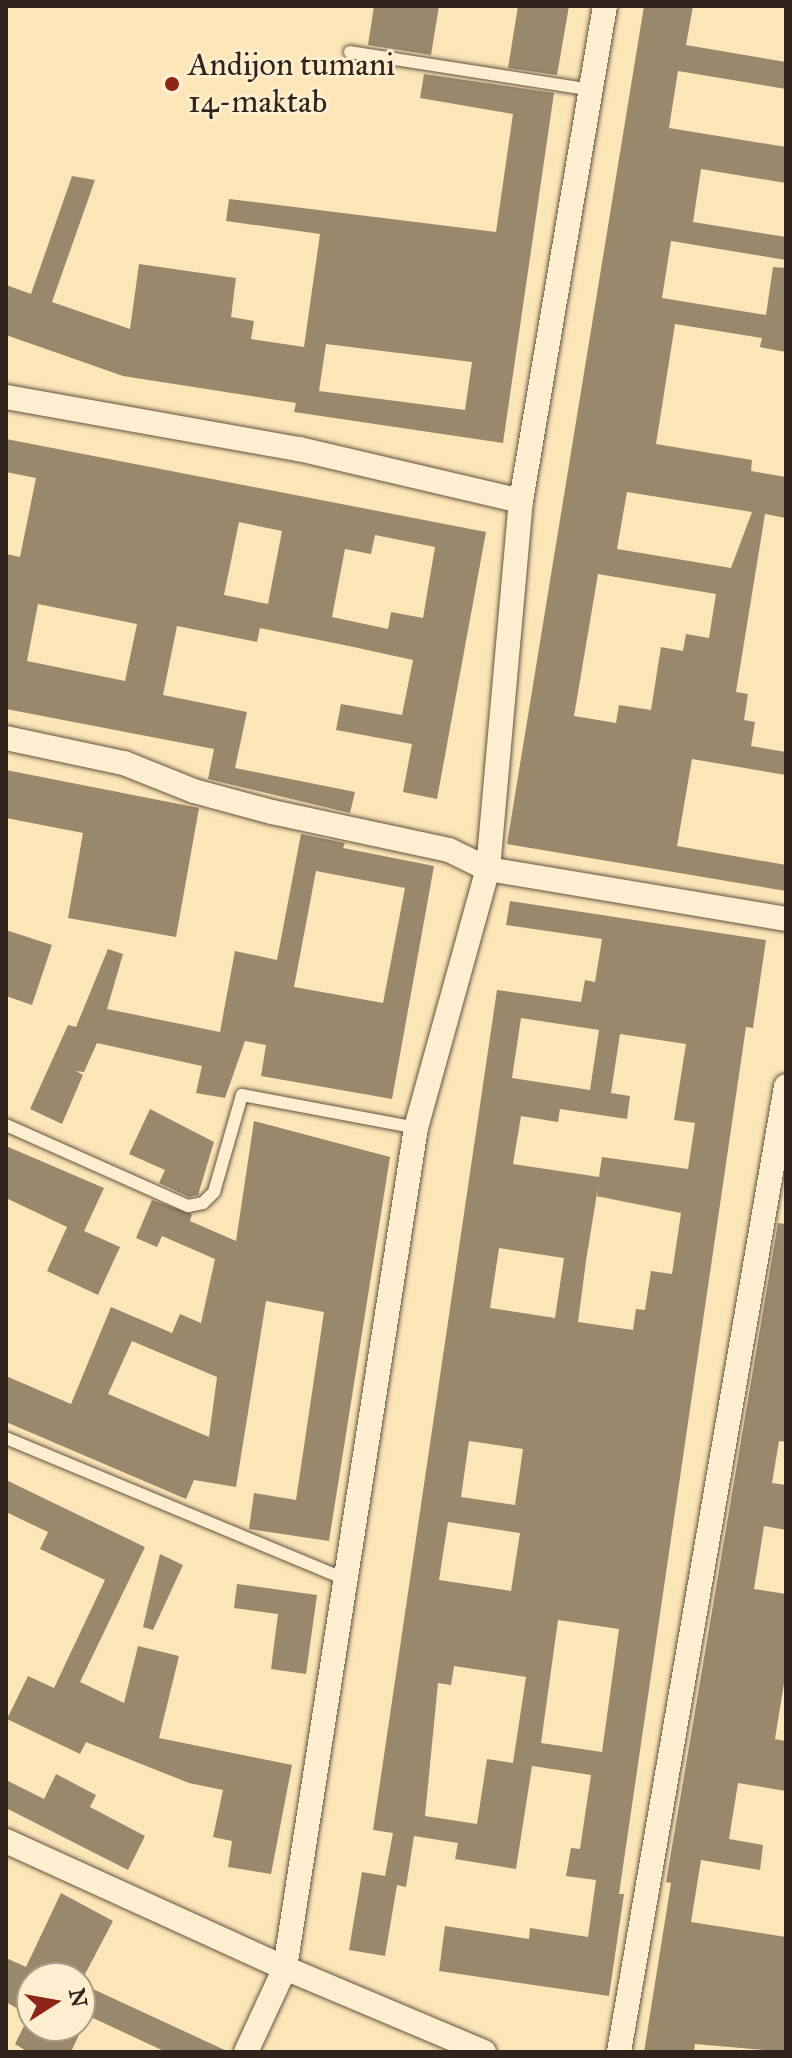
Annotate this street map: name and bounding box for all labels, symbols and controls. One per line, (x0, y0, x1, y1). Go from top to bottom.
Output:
place label: Andijon tumani 14-maktab (188, 47, 395, 122)
marker: Andijon tumani 14-maktab (163, 75, 181, 93)
north arrow (16, 1962, 96, 2042)
text: N (63, 1986, 93, 2009)

